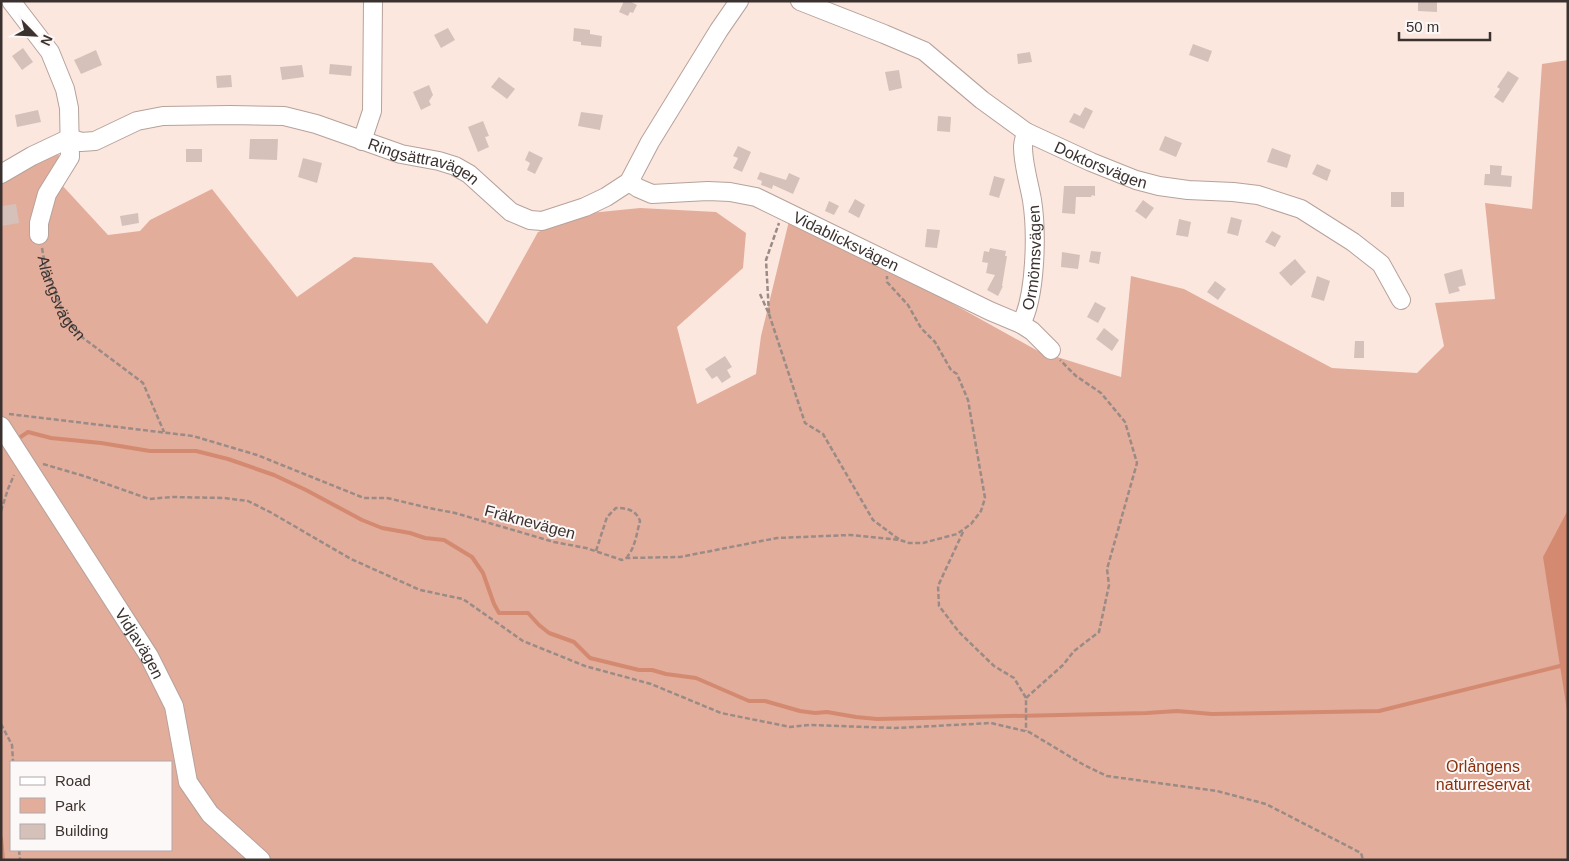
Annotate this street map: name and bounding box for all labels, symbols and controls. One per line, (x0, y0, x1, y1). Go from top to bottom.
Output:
north arrow (10, 10, 60, 60)
scale bar (1399, 10, 1490, 42)
text: 50 m (1406, 18, 1439, 35)
text: N (38, 32, 56, 48)
street label: Ringsättravägen (366, 135, 483, 188)
street label: Doktorsvägen (1052, 138, 1149, 191)
street label: Ormömsvägen (1019, 204, 1043, 312)
street label: Vidablicksvägen (791, 208, 902, 274)
street label: Alängsvägen (35, 254, 89, 343)
street label: Fräknevägen (483, 502, 577, 542)
street label: Vidjavägen (112, 605, 167, 681)
park label: Orlångens naturreservat (1436, 758, 1531, 793)
legend (10, 761, 172, 851)
text: Road (55, 772, 91, 789)
text: Park (55, 797, 86, 814)
text: Building (55, 822, 108, 839)

